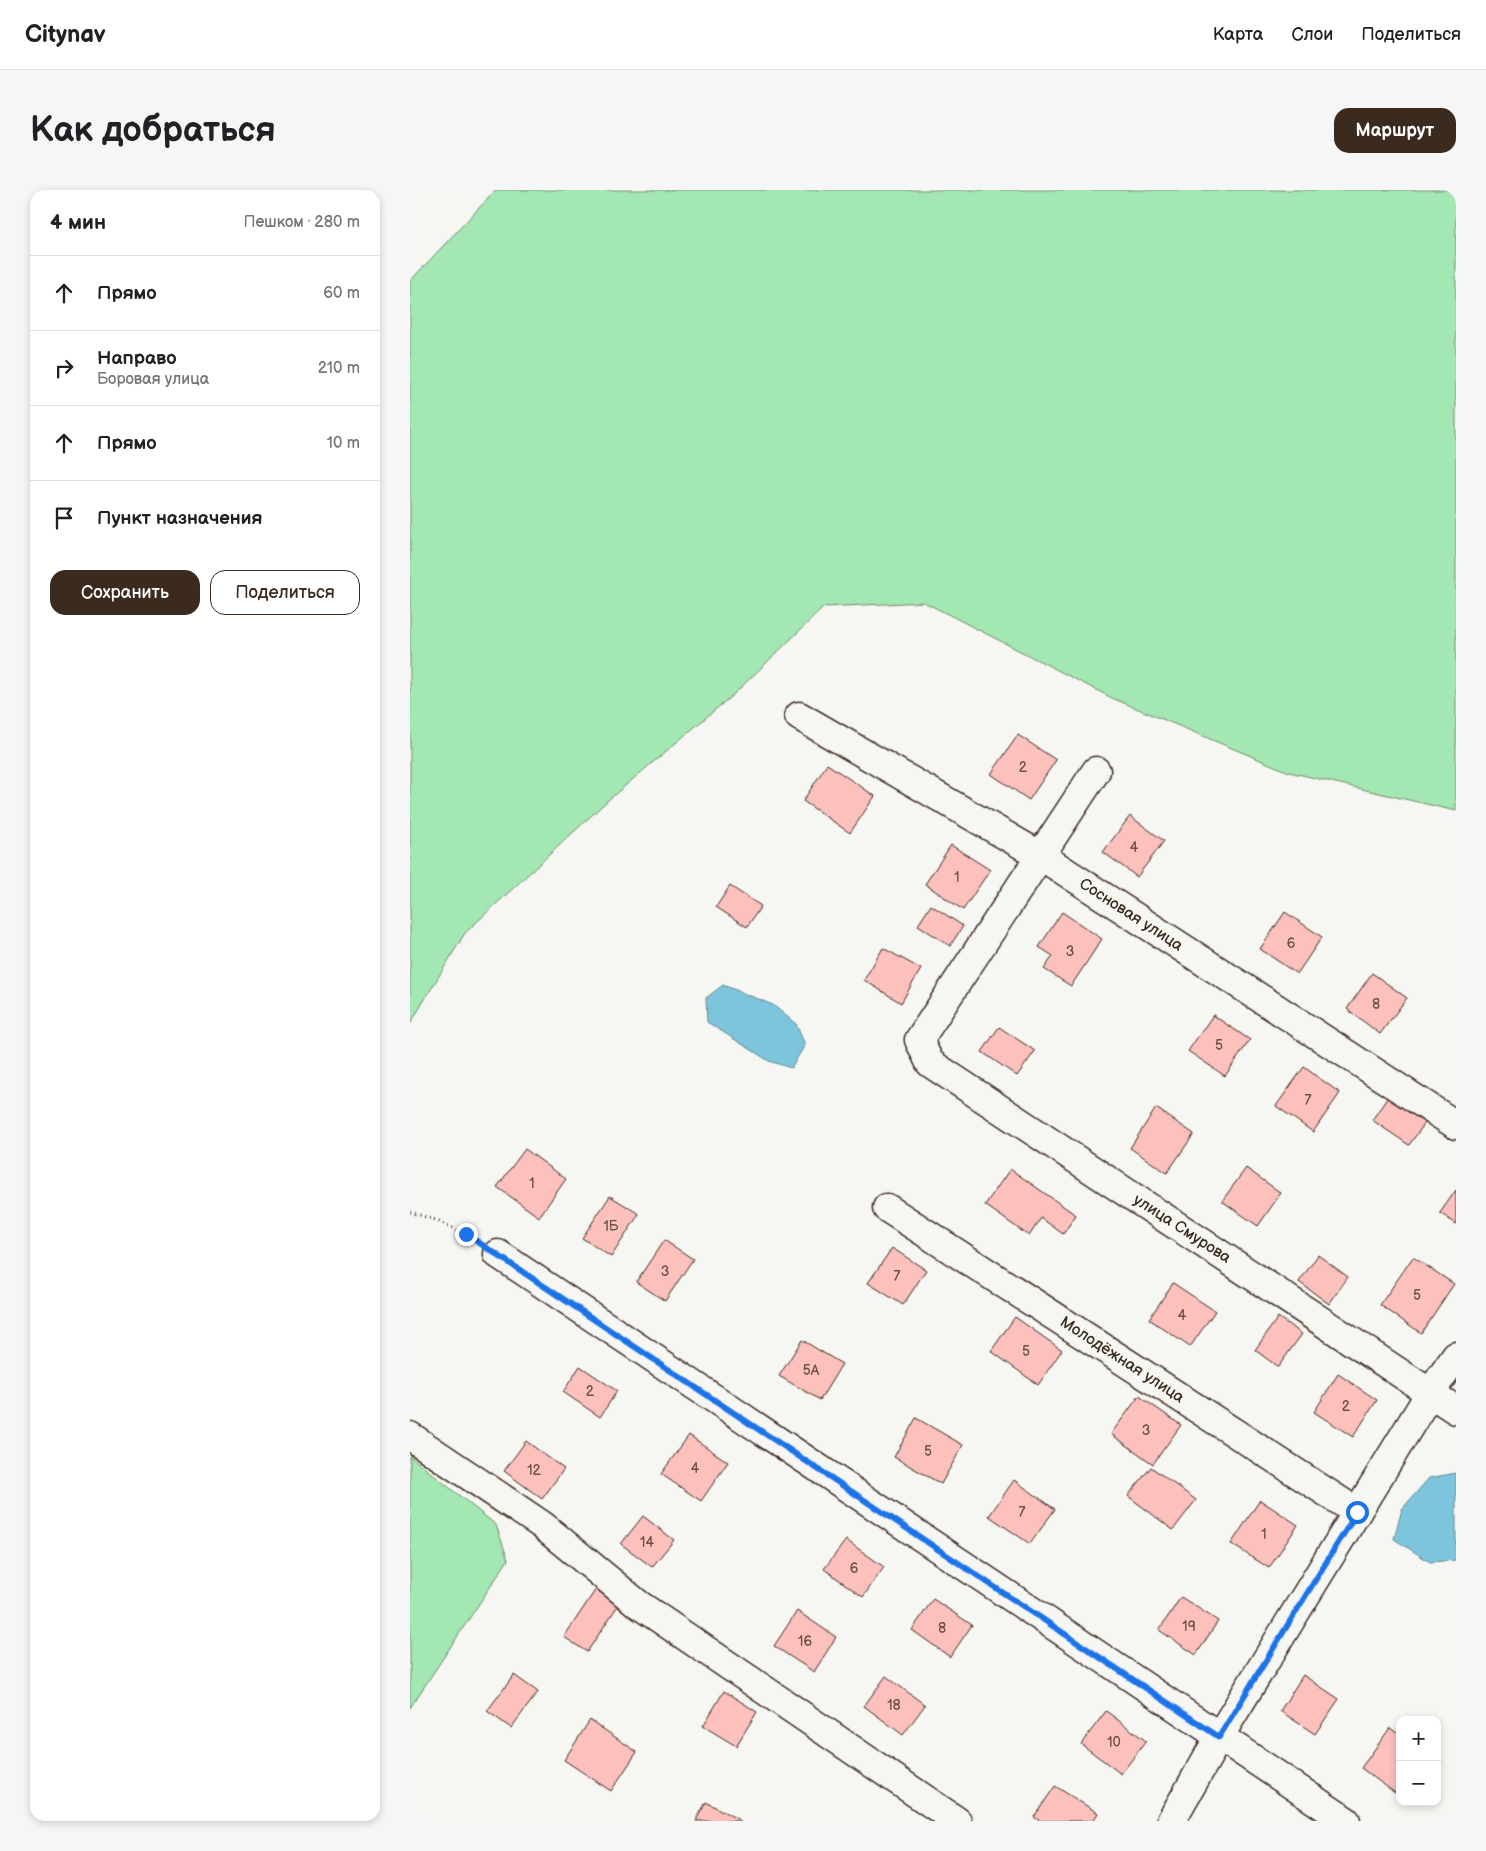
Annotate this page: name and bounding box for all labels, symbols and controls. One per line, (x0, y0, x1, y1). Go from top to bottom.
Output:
text: Citynav (25, 20, 106, 49)
text: Карта (1213, 24, 1263, 45)
text: Слои (1291, 24, 1333, 45)
text: Поделиться (1361, 24, 1461, 45)
button: Маршрут (1334, 108, 1456, 153)
text: Как добраться (30, 109, 276, 152)
text: 4 мин (50, 210, 106, 235)
text: Пешком · 280 m (243, 213, 360, 232)
icon: ahead (50, 279, 78, 307)
text: Прямо (97, 282, 157, 305)
text: 60 m (323, 284, 360, 303)
text: Направо (97, 347, 177, 370)
icon: right (50, 354, 78, 382)
text: 210 m (318, 359, 360, 378)
text: Боровая улица (97, 370, 209, 389)
icon: ahead (50, 429, 78, 457)
text: Прямо (97, 432, 157, 455)
text: 10 m (327, 434, 360, 453)
icon: arrive (50, 504, 78, 532)
text: Пункт назначения (97, 507, 262, 530)
button: Сохранить (50, 570, 200, 615)
button: Поделиться (210, 570, 360, 615)
house number: 2 (1019, 759, 1028, 776)
house number: 4 (1130, 839, 1139, 856)
house number: 1 (954, 869, 960, 886)
street label: Сосновая улица (1076, 874, 1187, 956)
house number: 6 (1287, 935, 1296, 952)
house number: 3 (1066, 943, 1074, 960)
house number: 8 (1372, 996, 1380, 1013)
house number: 5 (1215, 1037, 1223, 1054)
house number: 7 (1305, 1092, 1312, 1109)
house number: 1 (529, 1175, 535, 1192)
street label: улица Смурова (1130, 1190, 1235, 1268)
house number: 1Б (603, 1218, 619, 1235)
route end (455, 1223, 478, 1246)
house number: 3 (661, 1263, 669, 1280)
house number: 7 (894, 1268, 901, 1285)
house number: 5 (1413, 1287, 1421, 1304)
house number: 4 (1178, 1307, 1187, 1324)
street label: Молодёжная улица (1056, 1313, 1188, 1408)
house number: 5 (1022, 1343, 1030, 1360)
house number: 5А (803, 1362, 820, 1379)
house number: 2 (586, 1383, 595, 1400)
house number: 2 (1342, 1398, 1351, 1415)
house number: 3 (1142, 1422, 1150, 1439)
house number: 5 (924, 1443, 932, 1460)
house number: 4 (691, 1460, 700, 1477)
house number: 12 (527, 1462, 542, 1479)
route start (1346, 1501, 1369, 1524)
house number: 7 (1019, 1504, 1026, 1521)
house number: 1 (1261, 1526, 1267, 1543)
house number: 14 (640, 1534, 654, 1551)
house number: 6 (850, 1560, 859, 1577)
house number: 19 (1182, 1618, 1196, 1635)
house number: 8 (938, 1620, 946, 1637)
house number: 16 (798, 1633, 812, 1650)
house number: 18 (887, 1697, 901, 1714)
map controls (1396, 1716, 1441, 1806)
button: + (1396, 1716, 1441, 1761)
house number: 10 (1107, 1734, 1121, 1751)
button: − (1396, 1761, 1441, 1806)

